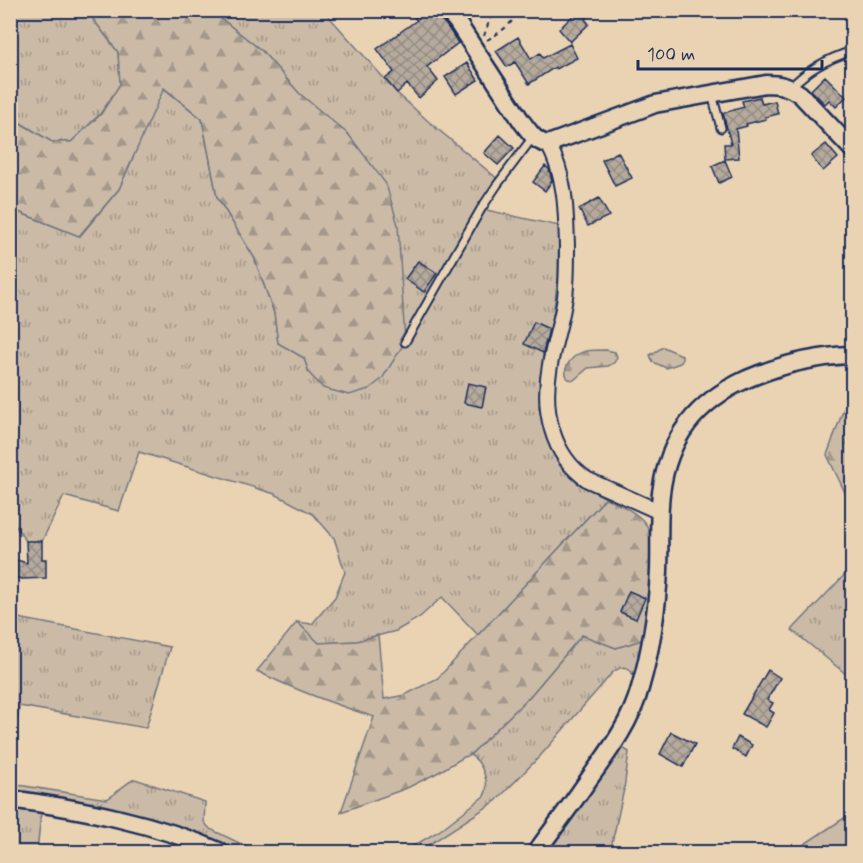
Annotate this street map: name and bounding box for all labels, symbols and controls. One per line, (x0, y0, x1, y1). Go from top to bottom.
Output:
scale bar (638, 33, 822, 71)
text: 100 m (647, 43, 695, 67)

